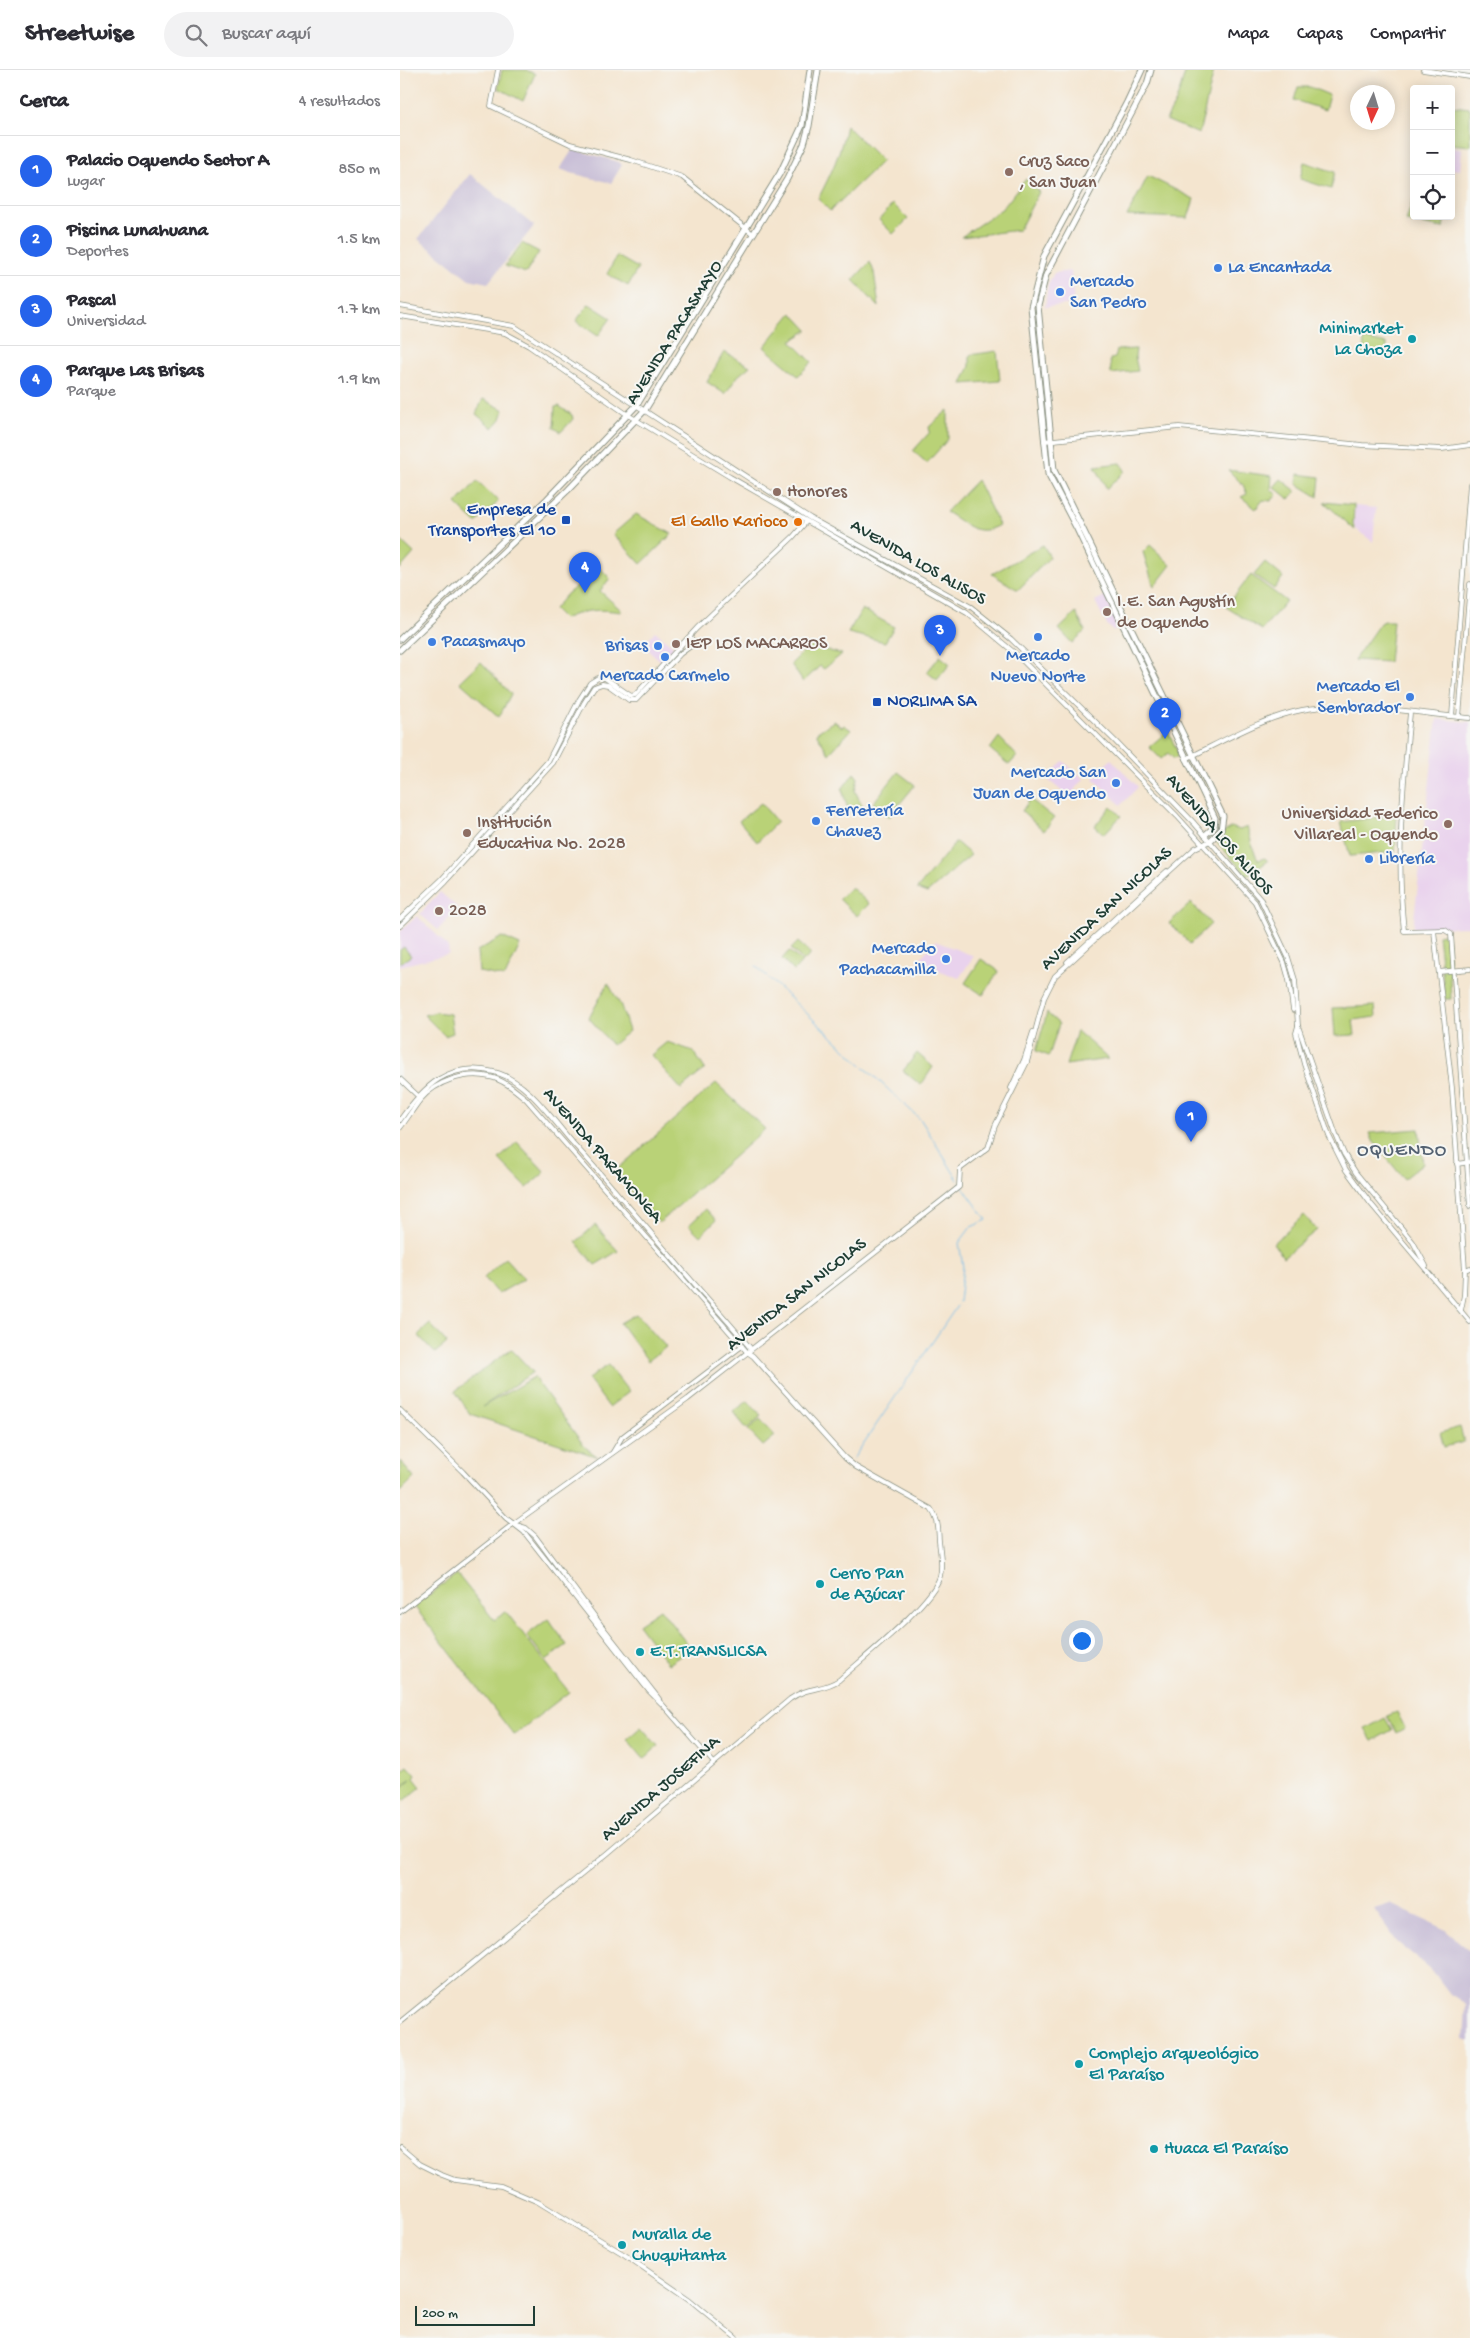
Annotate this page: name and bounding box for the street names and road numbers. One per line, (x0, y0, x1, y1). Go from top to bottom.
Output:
street label: AVENIDA PACASMAYO (622, 257, 728, 409)
street label: AVENIDA LOS ALISOS (846, 515, 990, 611)
street label: AVENIDA LOS ALISOS (1161, 770, 1278, 900)
street label: AVENIDA SAN NICOLAS (1037, 842, 1177, 975)
street label: AVENIDA PARAMONGA (538, 1084, 667, 1229)
street label: AVENIDA SAN NICOLAS (723, 1233, 872, 1356)
street label: AVENIDA JOSEFINA (597, 1731, 726, 1846)

